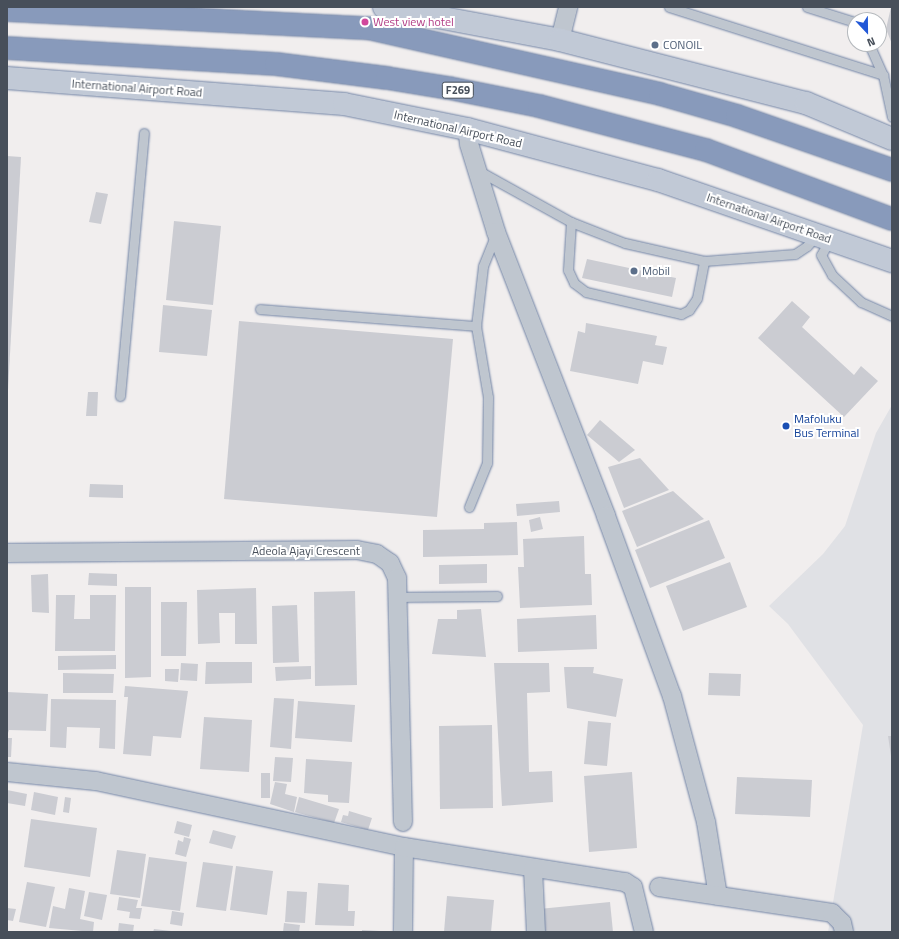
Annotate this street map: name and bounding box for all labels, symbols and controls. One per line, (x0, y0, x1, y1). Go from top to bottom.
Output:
north arrow (847, 12, 887, 52)
place label: West view hotel (373, 15, 454, 29)
marker: West view hotel (360, 17, 370, 27)
text: N (865, 33, 878, 51)
place label: CONOIL (663, 38, 702, 52)
marker: CONOIL (650, 40, 660, 50)
street label: International Airport Road (71, 76, 203, 100)
road number: F269 (441, 81, 475, 99)
street label: International Airport Road (393, 107, 523, 151)
street label: International Airport Road (705, 190, 833, 246)
place label: Mobil (642, 264, 670, 278)
marker: Mobil (629, 266, 639, 276)
place label: Mafoluku Bus Terminal (794, 412, 859, 440)
marker: Mafoluku Bus Terminal (781, 421, 791, 431)
street label: Adeola Ajayi Crescent (252, 544, 360, 558)

